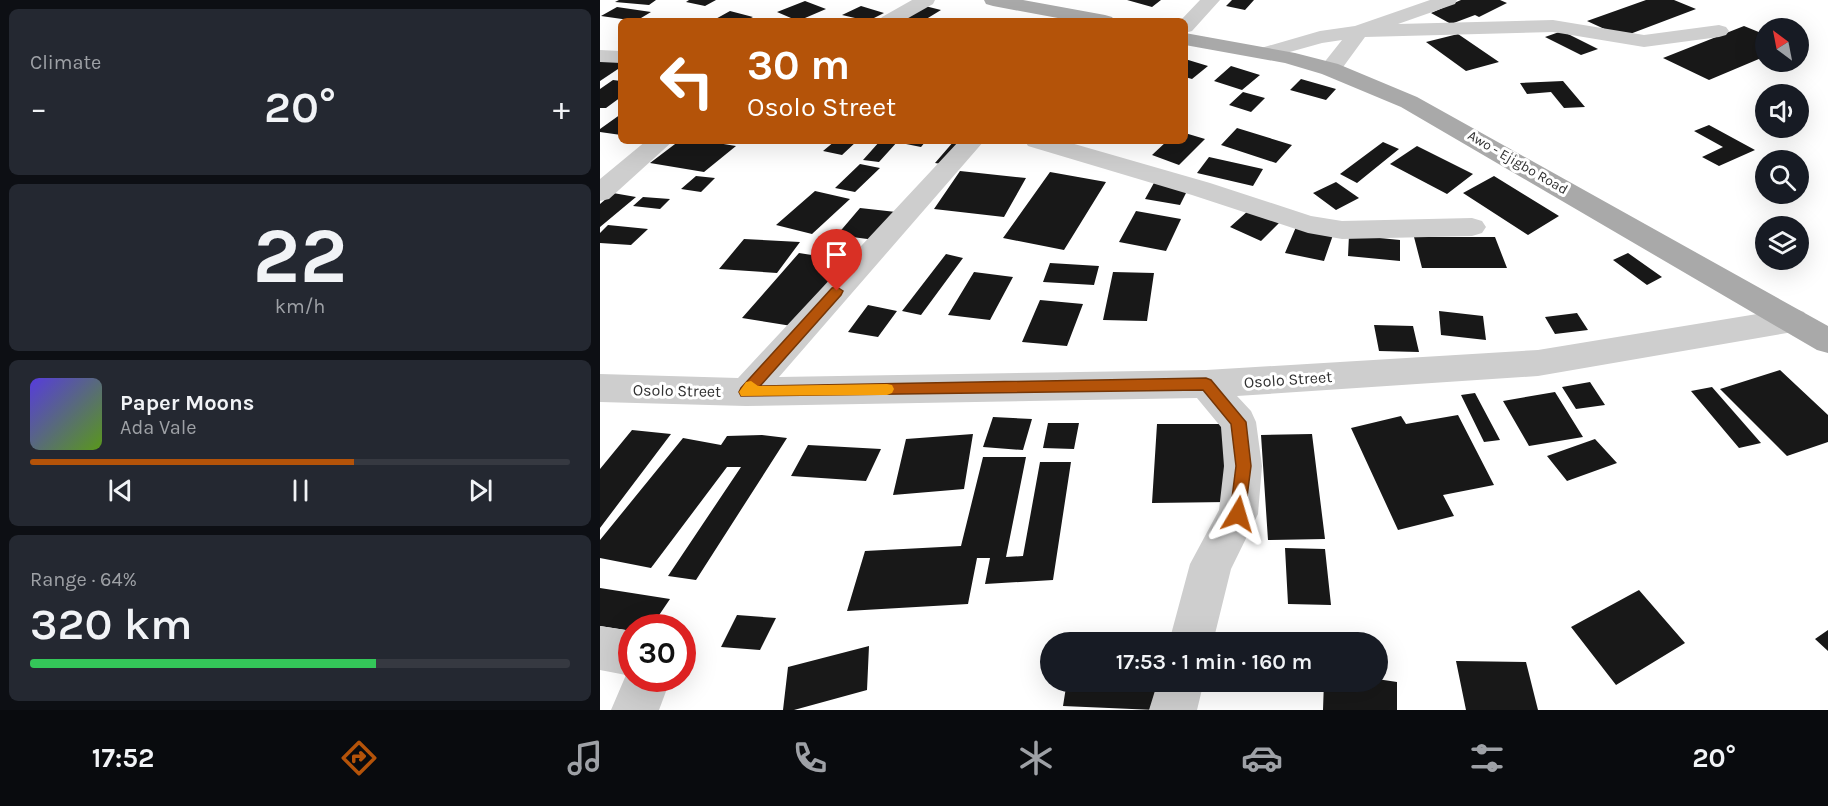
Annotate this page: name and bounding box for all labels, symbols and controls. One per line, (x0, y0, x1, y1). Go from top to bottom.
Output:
north arrow (1755, 18, 1809, 72)
map controls (1755, 18, 1809, 270)
text: 30 m (747, 40, 850, 90)
icon: left (648, 42, 726, 120)
text: Climate (30, 51, 101, 74)
text: 20° (264, 81, 336, 133)
button: sound (1755, 84, 1809, 138)
text: − (30, 89, 47, 127)
text: + (553, 89, 570, 127)
text: Osolo Street (747, 91, 896, 123)
street label: Awo - Ejigbo Road (1465, 127, 1571, 198)
button: search (1755, 150, 1809, 204)
text: 22 (253, 210, 347, 302)
button: layers (1755, 216, 1809, 270)
pin (811, 229, 862, 291)
icon: arrive (820, 238, 853, 271)
text: km/h (275, 295, 325, 318)
street label: Osolo Street (1243, 367, 1333, 392)
street label: Osolo Street (633, 380, 721, 401)
text: Paper Moons (120, 390, 254, 416)
text: Ada Vale (120, 416, 197, 439)
icon: previous (104, 474, 137, 507)
icon: pause (284, 474, 317, 507)
icon: next (464, 474, 497, 507)
position arrow (1206, 482, 1270, 546)
text: Range · 64% (30, 568, 137, 591)
text: 320 km (30, 598, 193, 650)
speed limit sign: 30 (618, 614, 696, 692)
text: 17:53 · 1 min · 160 m (1116, 649, 1312, 675)
icon: directions (338, 737, 380, 779)
icon: music (564, 737, 606, 779)
icon: phone (789, 737, 831, 779)
icon: climate (1015, 737, 1057, 779)
icon: car (1241, 737, 1283, 779)
icon: filters (1466, 737, 1508, 779)
text: 17:52 (92, 742, 154, 774)
text: 20° (1692, 742, 1736, 774)

